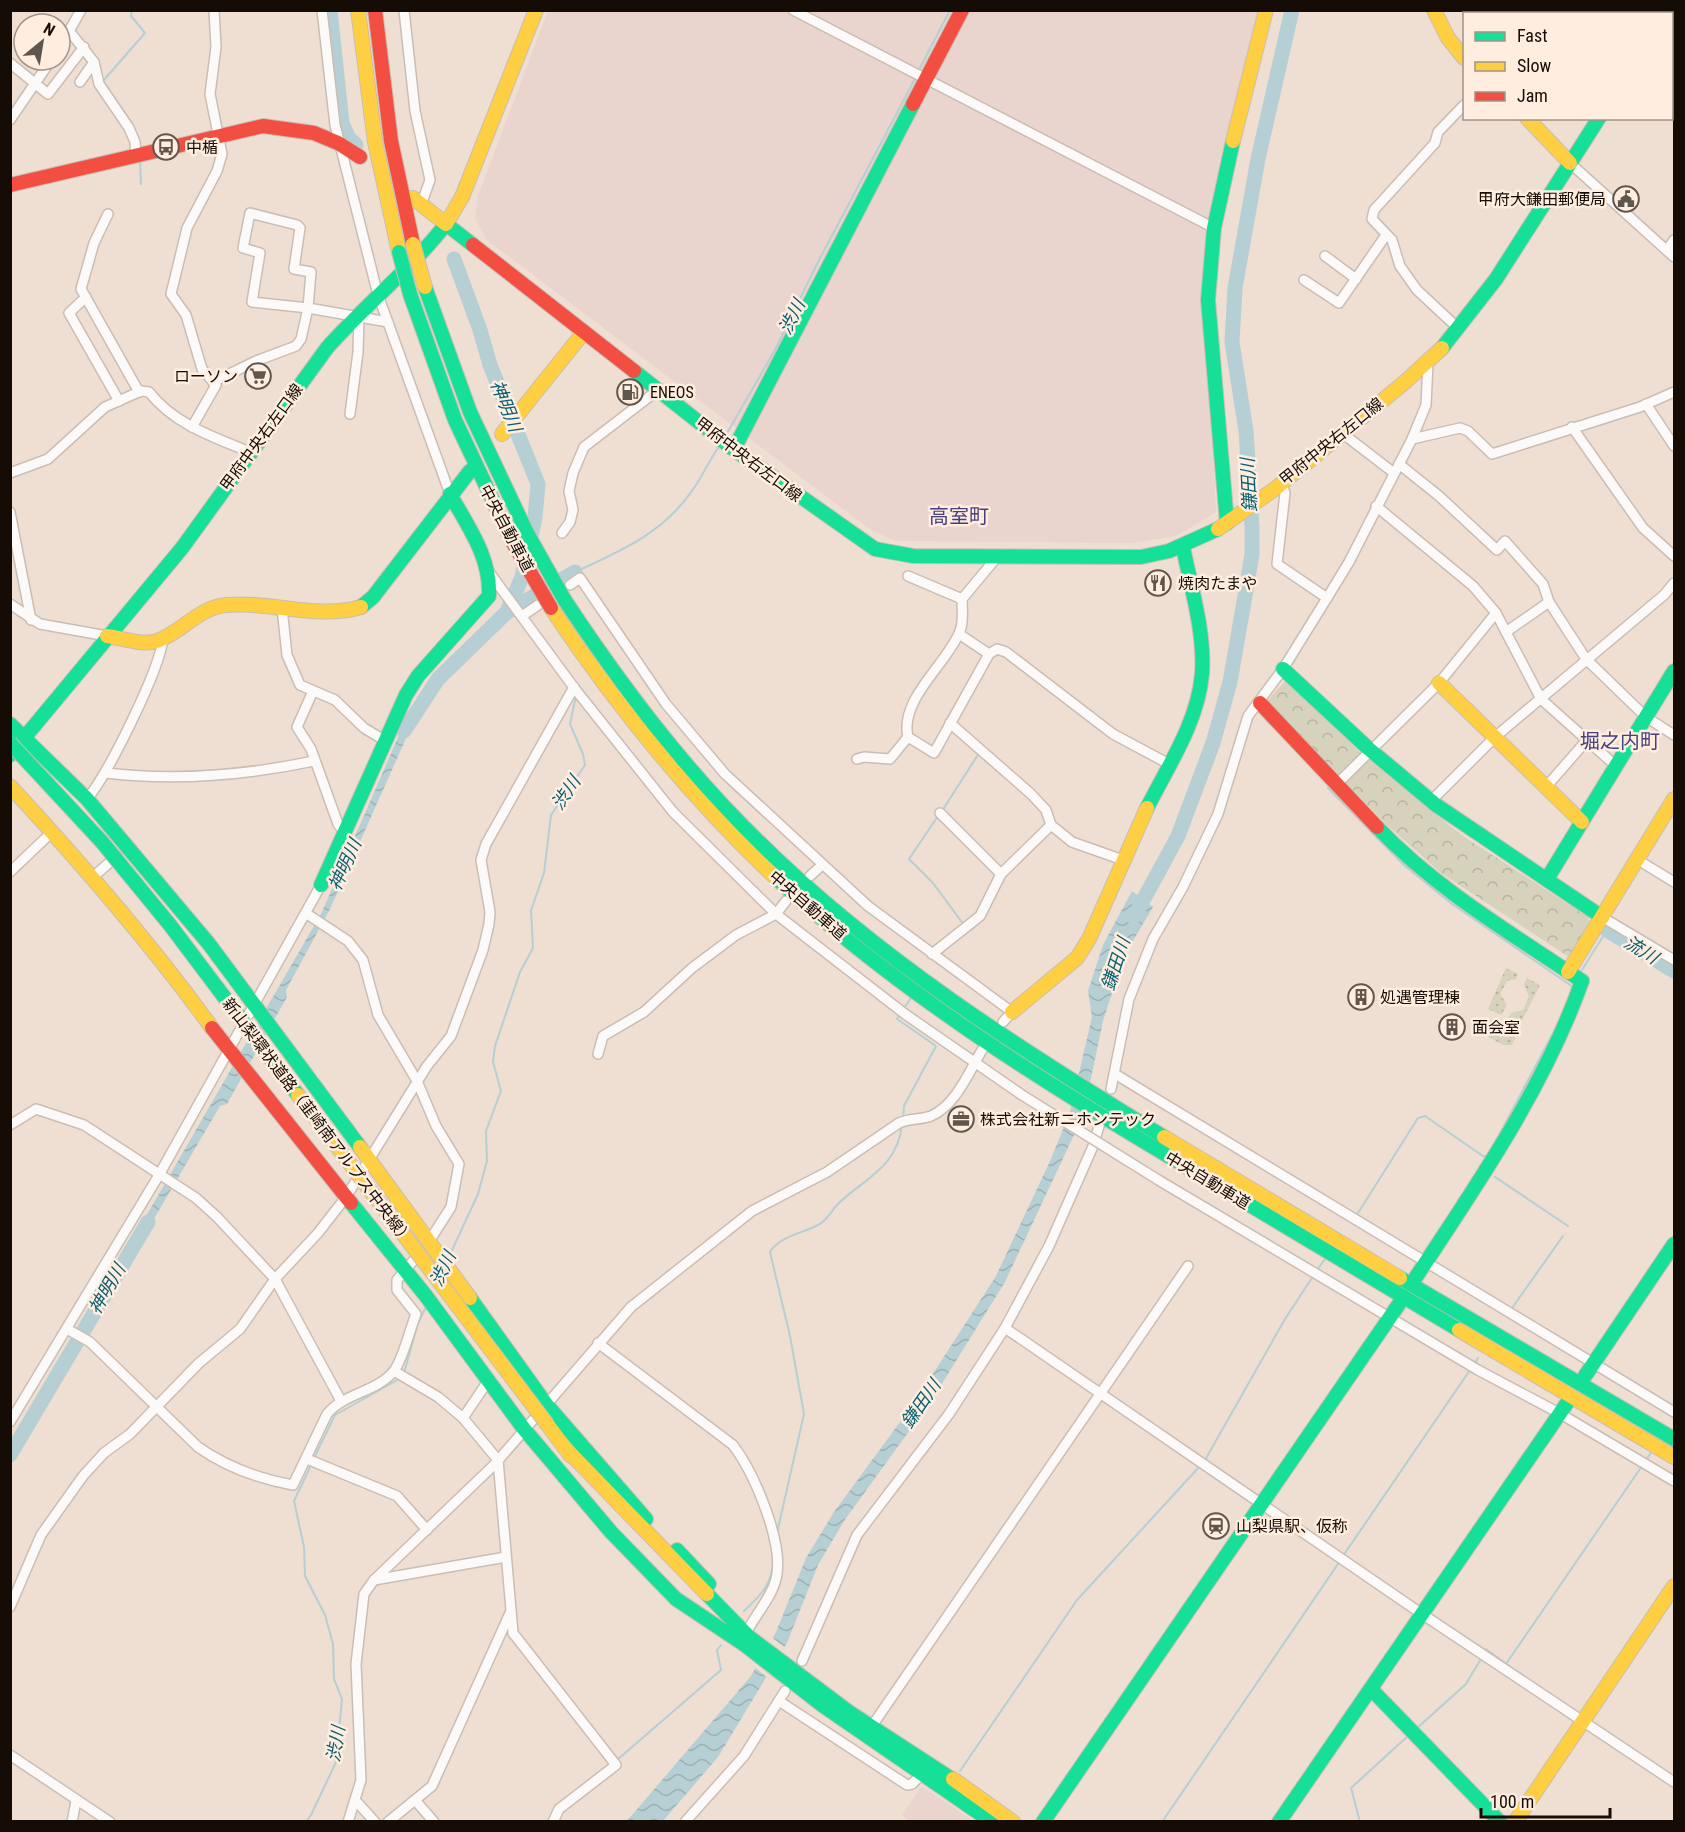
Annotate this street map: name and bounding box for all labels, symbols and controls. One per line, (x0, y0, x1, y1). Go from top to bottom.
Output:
north arrow (12, 12, 72, 72)
legend (1463, 12, 1673, 120)
text: N (40, 19, 58, 40)
text: Fast (1517, 25, 1548, 46)
text: Slow (1517, 55, 1552, 76)
text: Jam (1517, 85, 1548, 106)
bus stop icon: 中楯 (151, 132, 181, 162)
place label: 中楯 (186, 138, 218, 157)
public building icon: 甲府大鎌田郵便局 (1611, 184, 1641, 214)
place label: 甲府大鎌田郵便局 (1478, 190, 1606, 209)
water label: 渋川 (774, 294, 810, 338)
supermarket icon: ローソン (243, 361, 273, 391)
place label: ローソン (174, 367, 238, 386)
water label: 神明川 (487, 377, 527, 437)
fuel station icon: ENEOS (615, 377, 645, 407)
street label: 甲府中央右左口線 (216, 380, 307, 495)
place label: ENEOS (650, 383, 694, 402)
street label: 甲府中央右左口線 (1276, 394, 1387, 489)
street label: 甲府中央右左口線 (692, 413, 806, 506)
water label: 鎌田川 (1236, 456, 1260, 513)
street label: 中央自動車道 (476, 481, 537, 575)
district label: 高室町 (929, 504, 989, 528)
restaurant icon: 焼肉たまや (1143, 568, 1173, 598)
place label: 焼肉たまや (1178, 574, 1258, 593)
district label: 堀之内町 (1580, 729, 1660, 753)
water label: 渋川 (547, 770, 585, 814)
water label: 神明川 (324, 834, 366, 894)
street label: 中央自動車道 (765, 867, 850, 944)
water label: 流川 (1620, 931, 1664, 969)
water label: 鎌田川 (1097, 933, 1134, 993)
building icon: 処遇管理棟 (1346, 982, 1376, 1012)
place label: 処遇管理棟 (1380, 988, 1460, 1007)
street label: 新山梨環状道路（韮崎南アルプス中央線） (219, 994, 417, 1248)
building icon: 面会室 (1437, 1012, 1467, 1042)
place label: 面会室 (1472, 1018, 1520, 1037)
office icon: 株式会社新ニホンテック (946, 1104, 976, 1134)
place label: 株式会社新ニホンテック (980, 1110, 1156, 1129)
street label: 中央自動車道 (1162, 1148, 1254, 1213)
water label: 渋川 (425, 1246, 461, 1290)
water label: 神明川 (84, 1258, 130, 1317)
water label: 鎌田川 (897, 1374, 946, 1432)
station icon: 山梨県駅、仮称 (1201, 1511, 1231, 1541)
place label: 山梨県駅、仮称 (1236, 1517, 1348, 1536)
water label: 渋川 (322, 1723, 349, 1763)
scale bar (1481, 1781, 1610, 1819)
text: 100 m (1490, 1791, 1534, 1812)

